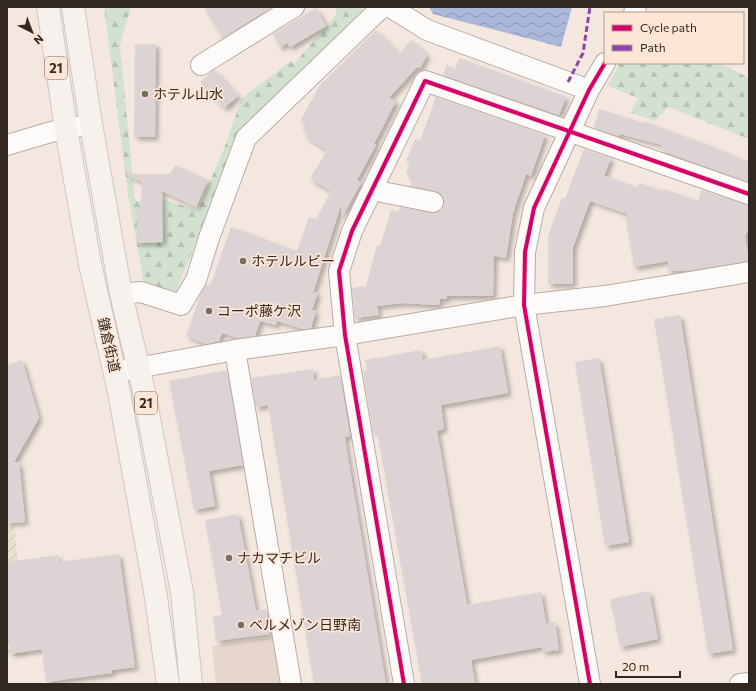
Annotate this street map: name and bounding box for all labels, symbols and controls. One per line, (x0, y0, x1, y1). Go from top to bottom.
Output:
north arrow (12, 12, 52, 52)
legend (604, 12, 744, 64)
text: Cycle path (640, 20, 697, 34)
text: N (32, 32, 46, 47)
text: Path (640, 40, 666, 54)
road number: 21 (45, 57, 67, 79)
place label: ホテル山水 (153, 85, 223, 102)
marker: ホテル山水 (140, 89, 150, 99)
place label: ホテルルビー (251, 252, 335, 269)
marker: ホテルルビー (238, 256, 248, 266)
place label: コーポ藤ケ沢 (217, 302, 301, 319)
marker: コーポ藤ケ沢 (204, 306, 214, 316)
street label: 鎌倉街道 (95, 316, 124, 374)
road number: 21 (135, 392, 157, 414)
place label: ナカマチビル (237, 549, 321, 566)
marker: ナカマチビル (224, 553, 234, 563)
place label: ベルメゾン日野南 (249, 616, 361, 633)
marker: ベルメゾン日野南 (236, 620, 246, 630)
scale bar (616, 653, 680, 679)
text: 20 m (622, 659, 649, 673)

